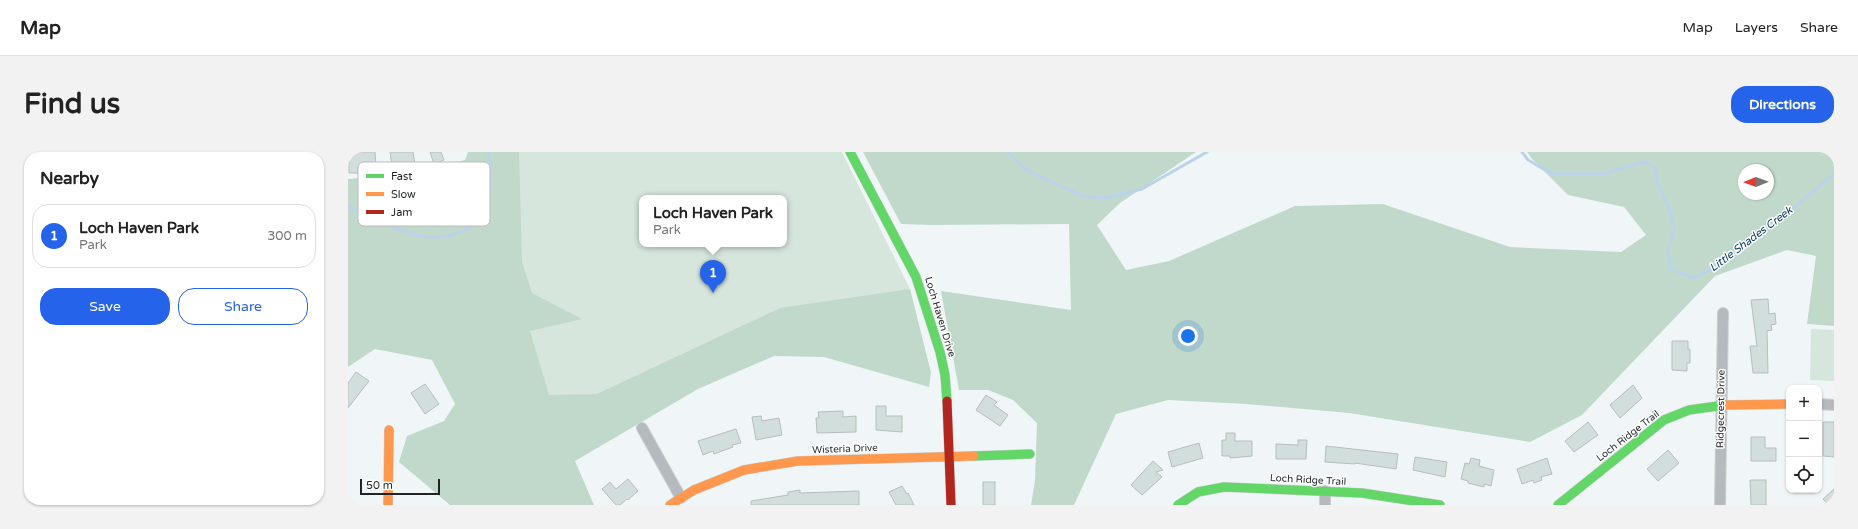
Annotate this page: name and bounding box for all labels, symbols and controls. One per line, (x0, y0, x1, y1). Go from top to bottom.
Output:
text: Map (20, 17, 61, 39)
text: Map (1683, 19, 1713, 36)
text: Layers (1735, 19, 1778, 36)
text: Share (1800, 19, 1838, 36)
button: Directions (1731, 86, 1834, 123)
text: Find us (24, 87, 120, 121)
legend (358, 162, 490, 226)
north arrow (1738, 164, 1774, 200)
text: Nearby (40, 168, 99, 189)
text: Fast (391, 170, 412, 183)
text: Slow (391, 188, 416, 201)
popup (639, 195, 787, 247)
water label: Little Shades Creek (1707, 203, 1796, 274)
text: Loch Haven Park (653, 204, 773, 222)
text: Jam (391, 206, 412, 219)
text: Loch Haven Park (79, 219, 199, 237)
text: Park (653, 222, 681, 238)
text: 1 (50, 228, 58, 244)
text: 300 m (267, 228, 307, 244)
text: Park (79, 237, 107, 253)
pin: 1 (700, 260, 726, 293)
street label: Loch Haven Drive (922, 275, 958, 359)
button: Save (40, 288, 170, 325)
button: Share (178, 288, 308, 325)
your location (1178, 326, 1198, 346)
street label: Ridgecrest Drive (1714, 369, 1728, 448)
map controls (1786, 385, 1822, 493)
button: + (1786, 385, 1822, 421)
street label: Loch Ridge Trail (1594, 408, 1662, 464)
button: − (1786, 421, 1822, 457)
street label: Wisteria Drive (812, 442, 878, 456)
button: locate (1786, 457, 1822, 493)
street label: Loch Ridge Trail (1270, 472, 1346, 488)
scale bar (360, 477, 440, 496)
text: 50 m (366, 479, 393, 492)

